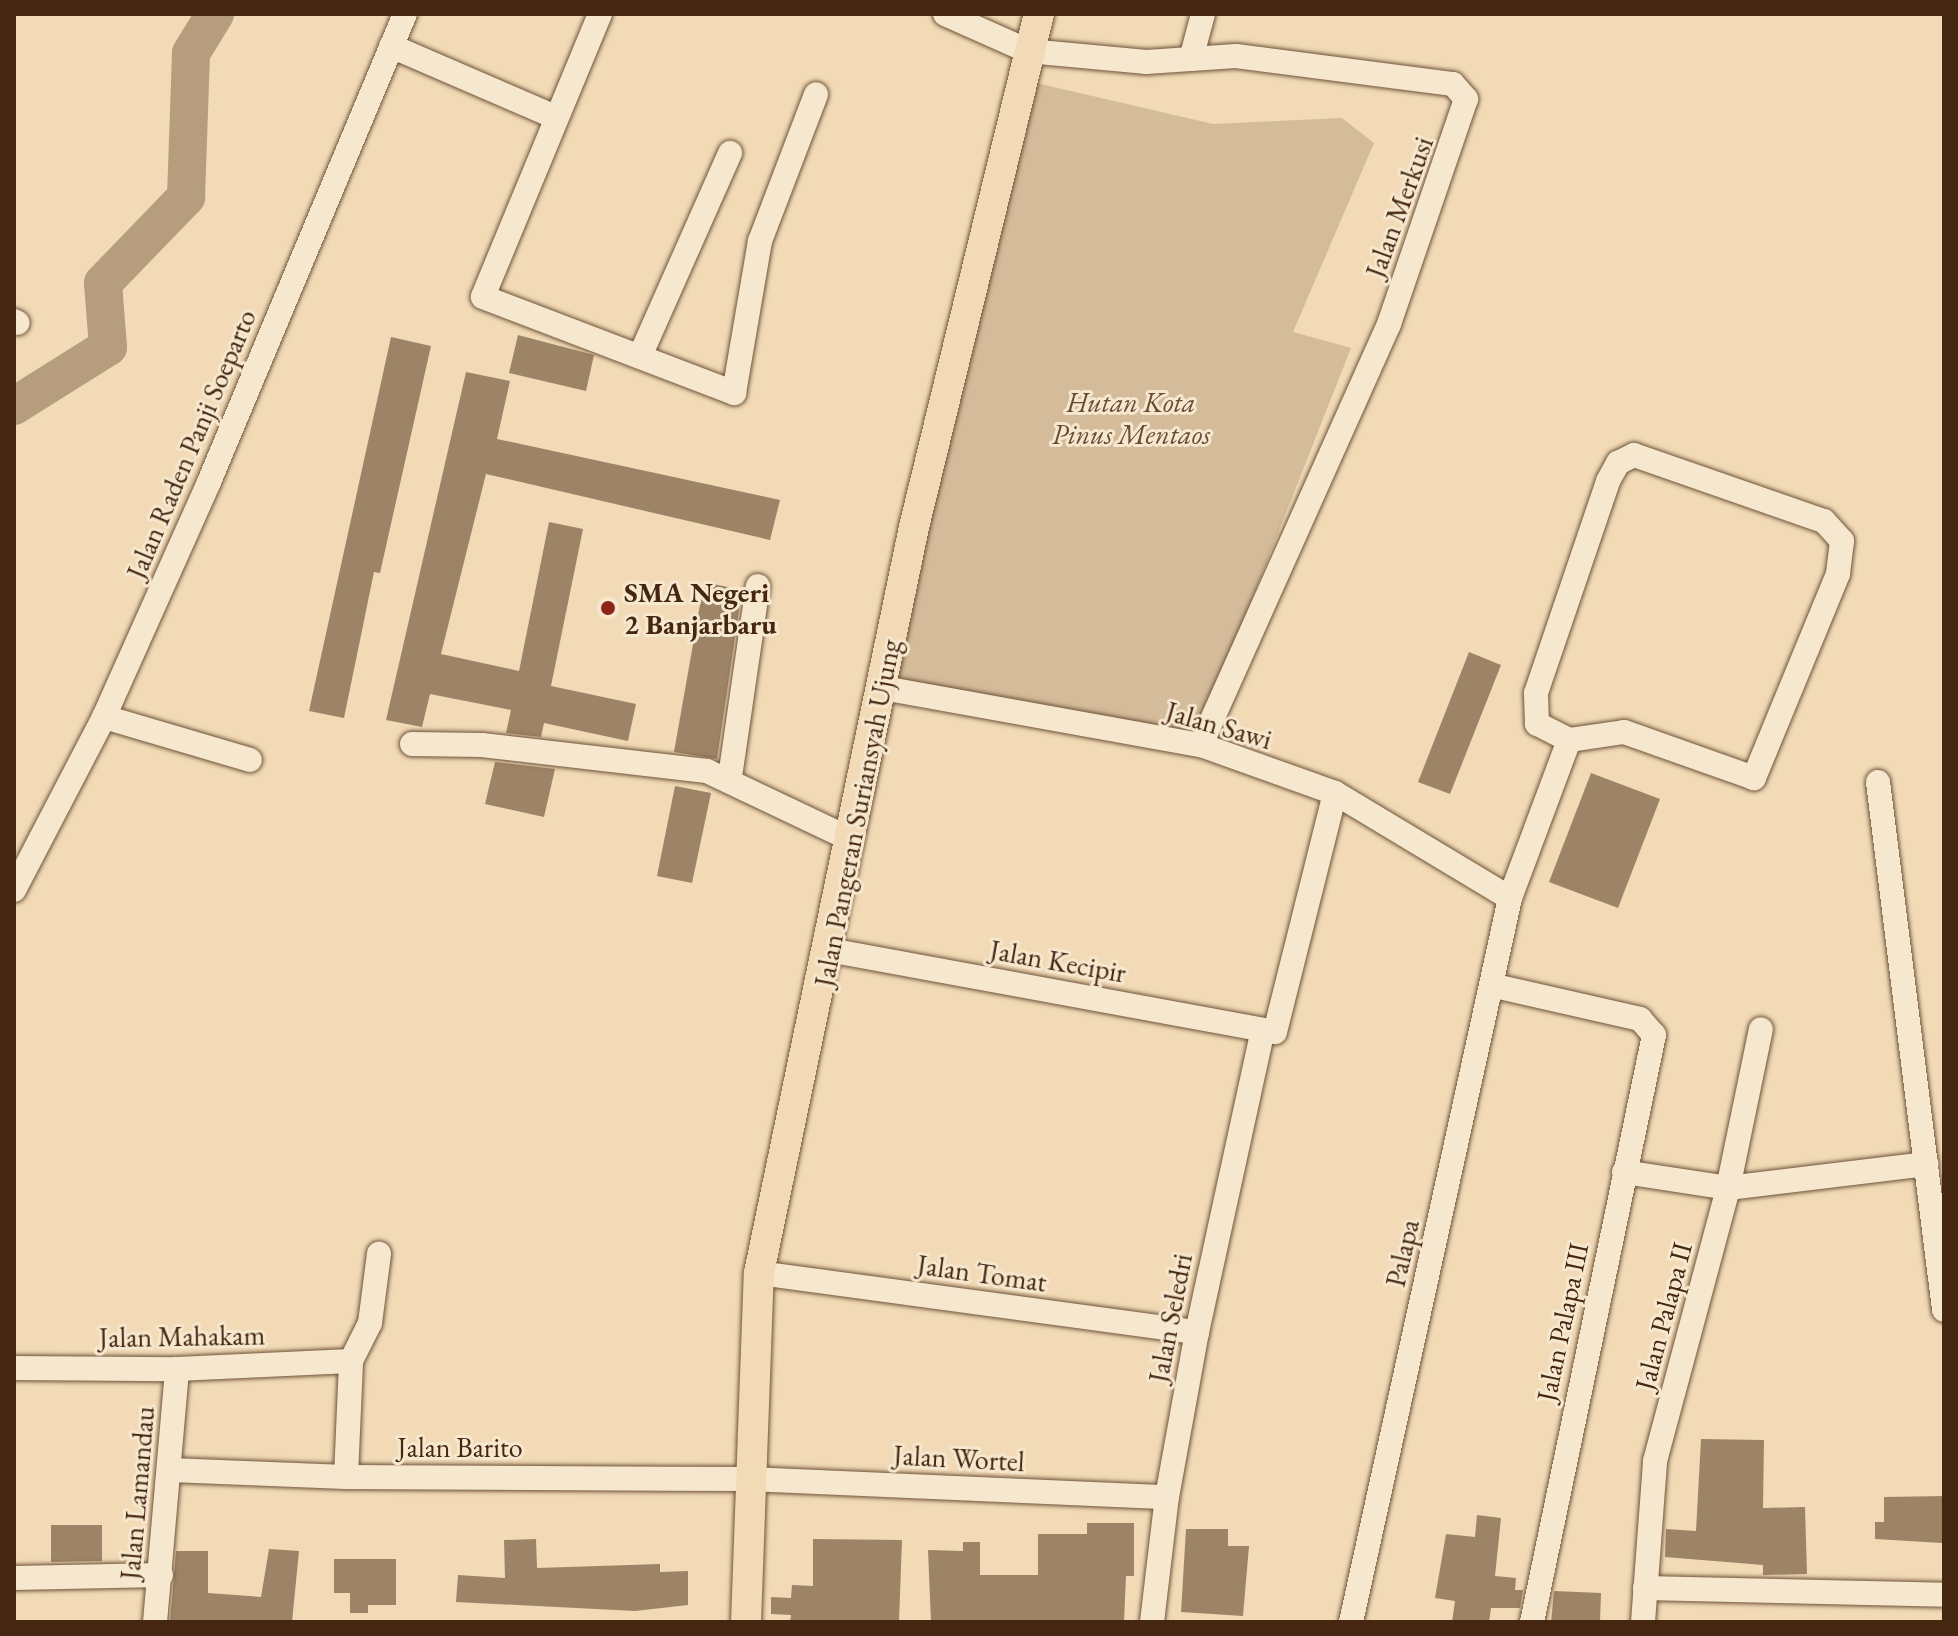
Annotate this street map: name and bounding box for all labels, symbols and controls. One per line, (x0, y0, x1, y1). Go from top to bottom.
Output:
street label: Jalan Merkusi (1358, 132, 1440, 282)
street label: Jalan Raden Panji Soeparto (119, 304, 263, 584)
park label: Hutan Kota Pinus Mentaos (1052, 385, 1210, 451)
place label: SMA Negeri 2 Banjarbaru (624, 575, 777, 641)
marker: SMA Negeri 2 Banjarbaru (599, 599, 617, 617)
street label: Jalan Pangeran Suriansyah Ujung (807, 636, 907, 990)
street label: Jalan Sawi (1162, 694, 1276, 756)
street label: Jalan Kecipir (987, 933, 1129, 989)
street label: Palapa (1378, 1216, 1426, 1290)
street label: Jalan Palapa II (1627, 1238, 1699, 1394)
street label: Jalan Palapa III (1529, 1240, 1595, 1404)
street label: Jalan Tomat (915, 1247, 1049, 1299)
street label: Jalan Seledri (1141, 1251, 1199, 1385)
street label: Jalan Mahakam (98, 1318, 266, 1354)
street label: Jalan Lamandau (113, 1405, 161, 1581)
street label: Jalan Barito (397, 1430, 523, 1464)
street label: Jalan Wortel (892, 1438, 1026, 1478)

